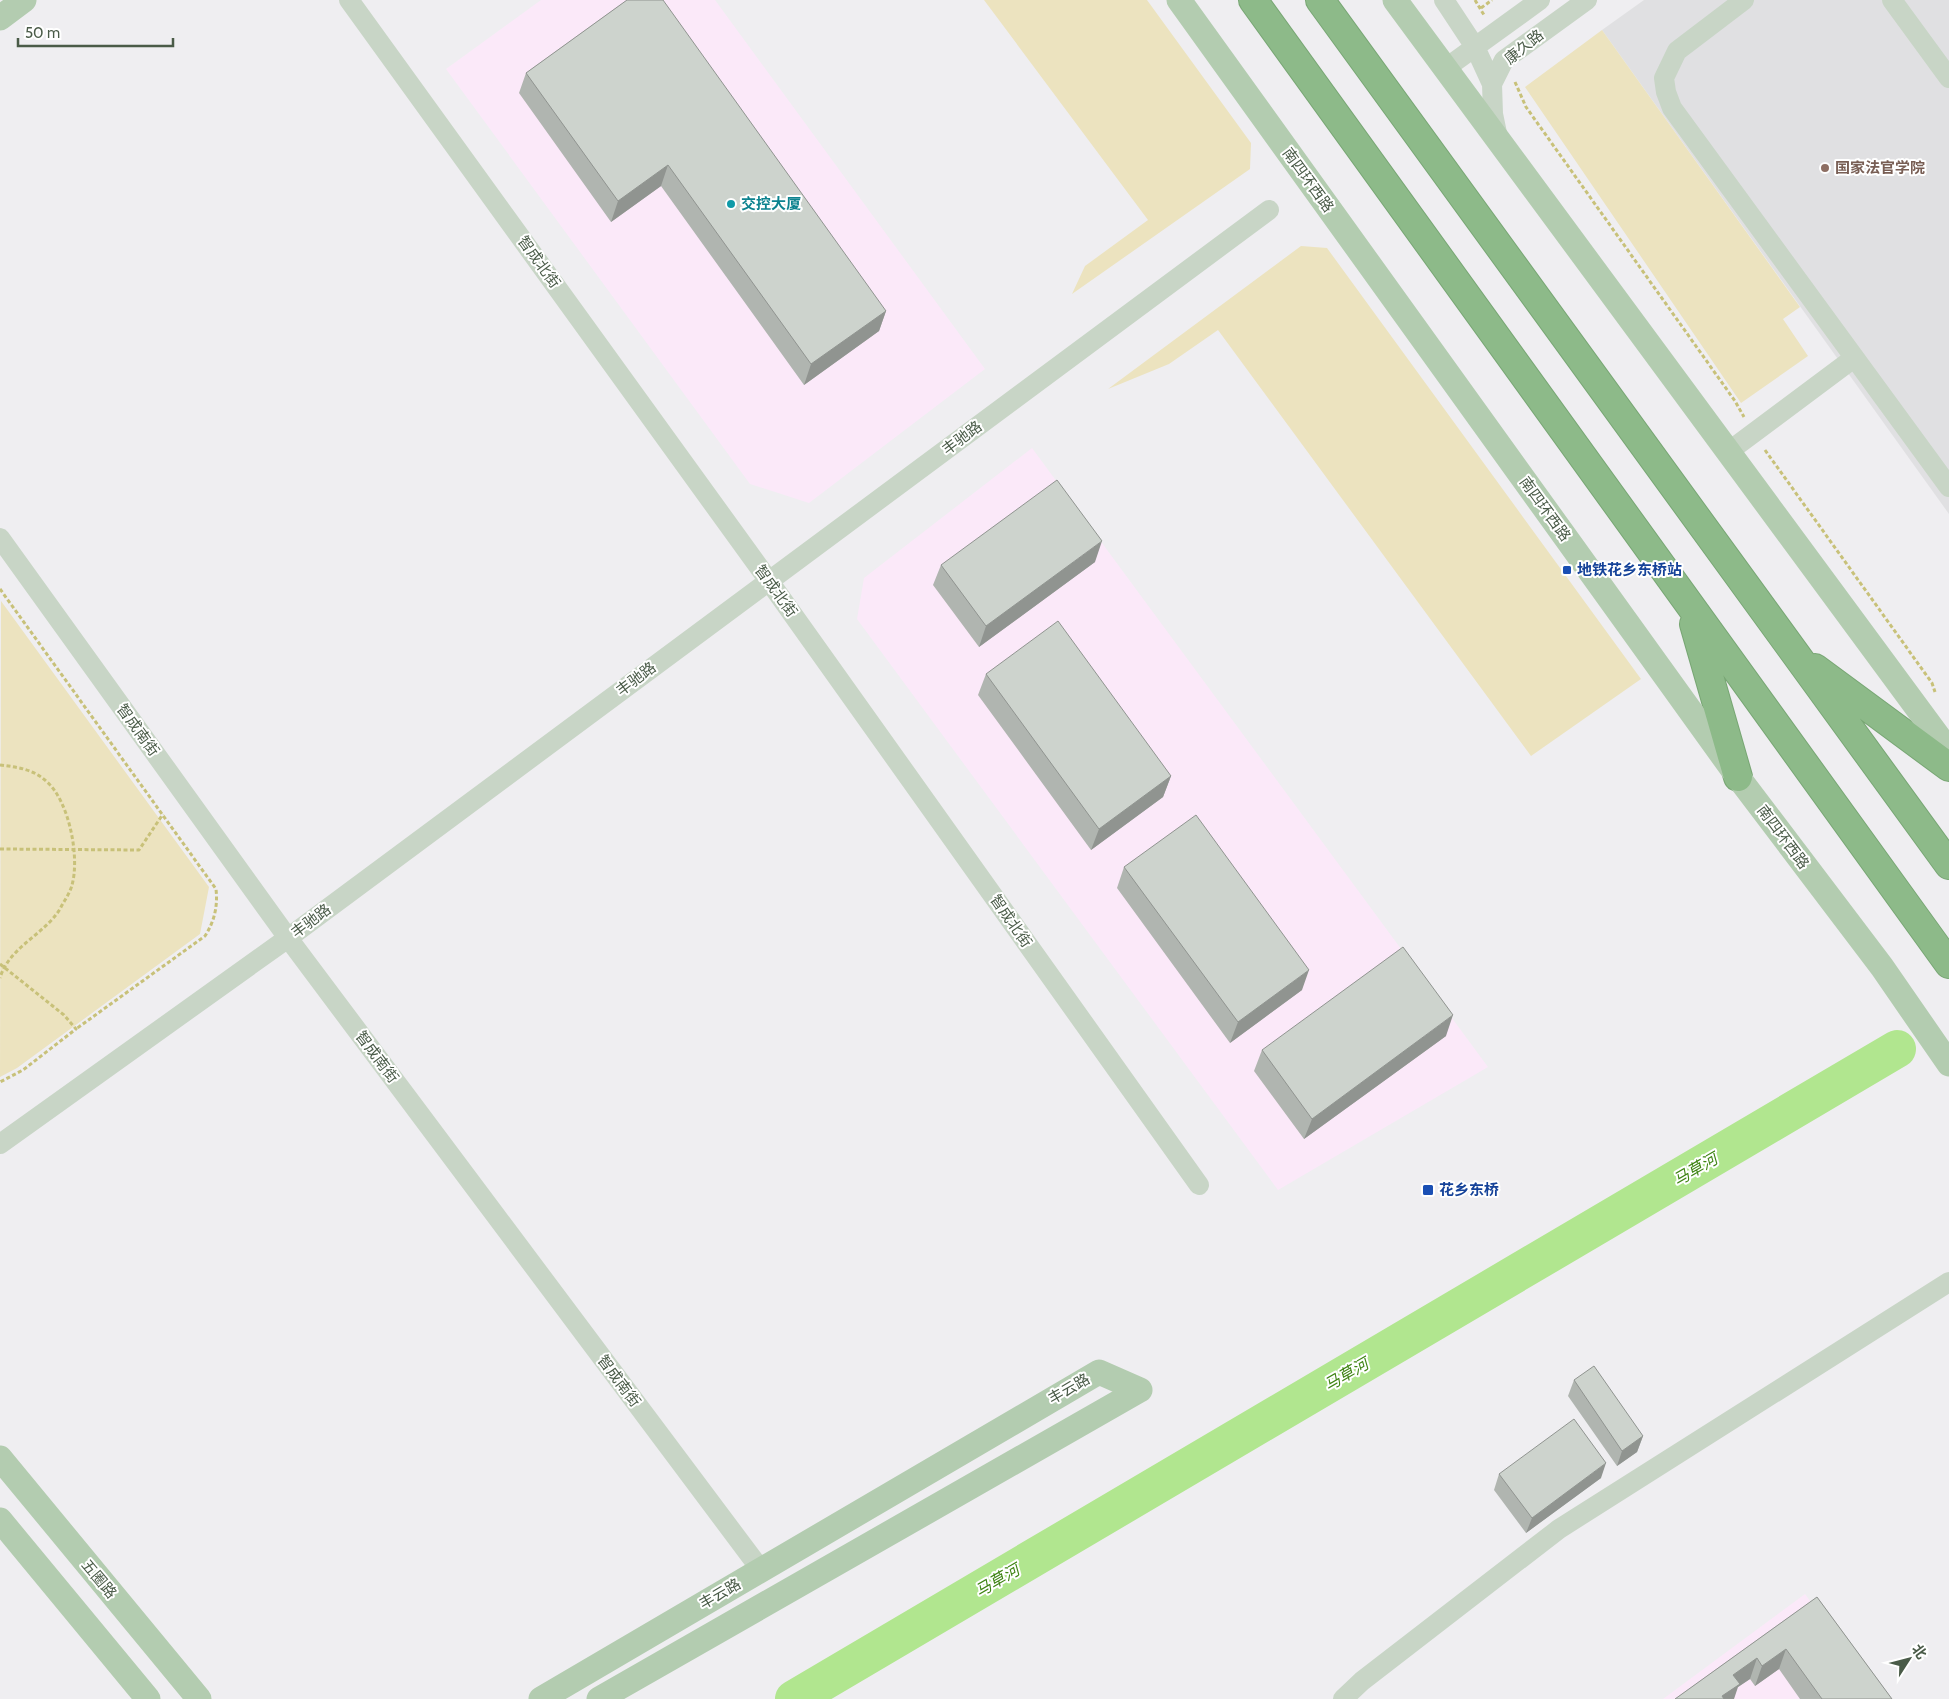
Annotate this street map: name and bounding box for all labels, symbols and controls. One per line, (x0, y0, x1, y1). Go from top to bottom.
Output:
scale bar (18, 15, 172, 47)
text: 50 m (25, 24, 60, 42)
street label: 康久路 (1501, 26, 1547, 68)
street label: 南四环西路 (1279, 144, 1337, 216)
place label: 国家法官学院 (1835, 159, 1925, 177)
marker: 国家法官学院 (1819, 162, 1831, 174)
place label: 交控大厦 (741, 195, 801, 213)
marker: 交控大厦 (725, 198, 737, 210)
street label: 智成北街 (514, 232, 564, 292)
street label: 丰驰路 (939, 417, 985, 459)
street label: 南四环西路 (1516, 473, 1574, 545)
street label: 智成北街 (751, 561, 801, 621)
place label: 地铁花乡东桥站 (1577, 561, 1682, 579)
marker: 地铁花乡东桥站 (1561, 564, 1573, 576)
street label: 丰驰路 (613, 658, 659, 700)
street label: 智成南街 (113, 700, 163, 760)
street label: 南四环西路 (1753, 802, 1813, 872)
street label: 智成北街 (986, 891, 1036, 951)
street label: 丰驰路 (288, 900, 334, 942)
street label: 智成南街 (352, 1028, 402, 1086)
water label: 马草河 (1670, 1148, 1723, 1190)
place label: 花乡东桥 (1439, 1181, 1499, 1199)
marker: 花乡东桥 (1421, 1183, 1435, 1197)
street label: 智成南街 (594, 1352, 644, 1410)
water label: 马草河 (1321, 1353, 1374, 1395)
street label: 丰云路 (1045, 1370, 1093, 1408)
street label: 五圈路 (78, 1556, 120, 1602)
water label: 马草河 (972, 1559, 1025, 1601)
street label: 丰云路 (696, 1575, 744, 1613)
north arrow (1884, 1634, 1934, 1684)
text: 北 (1908, 1640, 1931, 1662)

